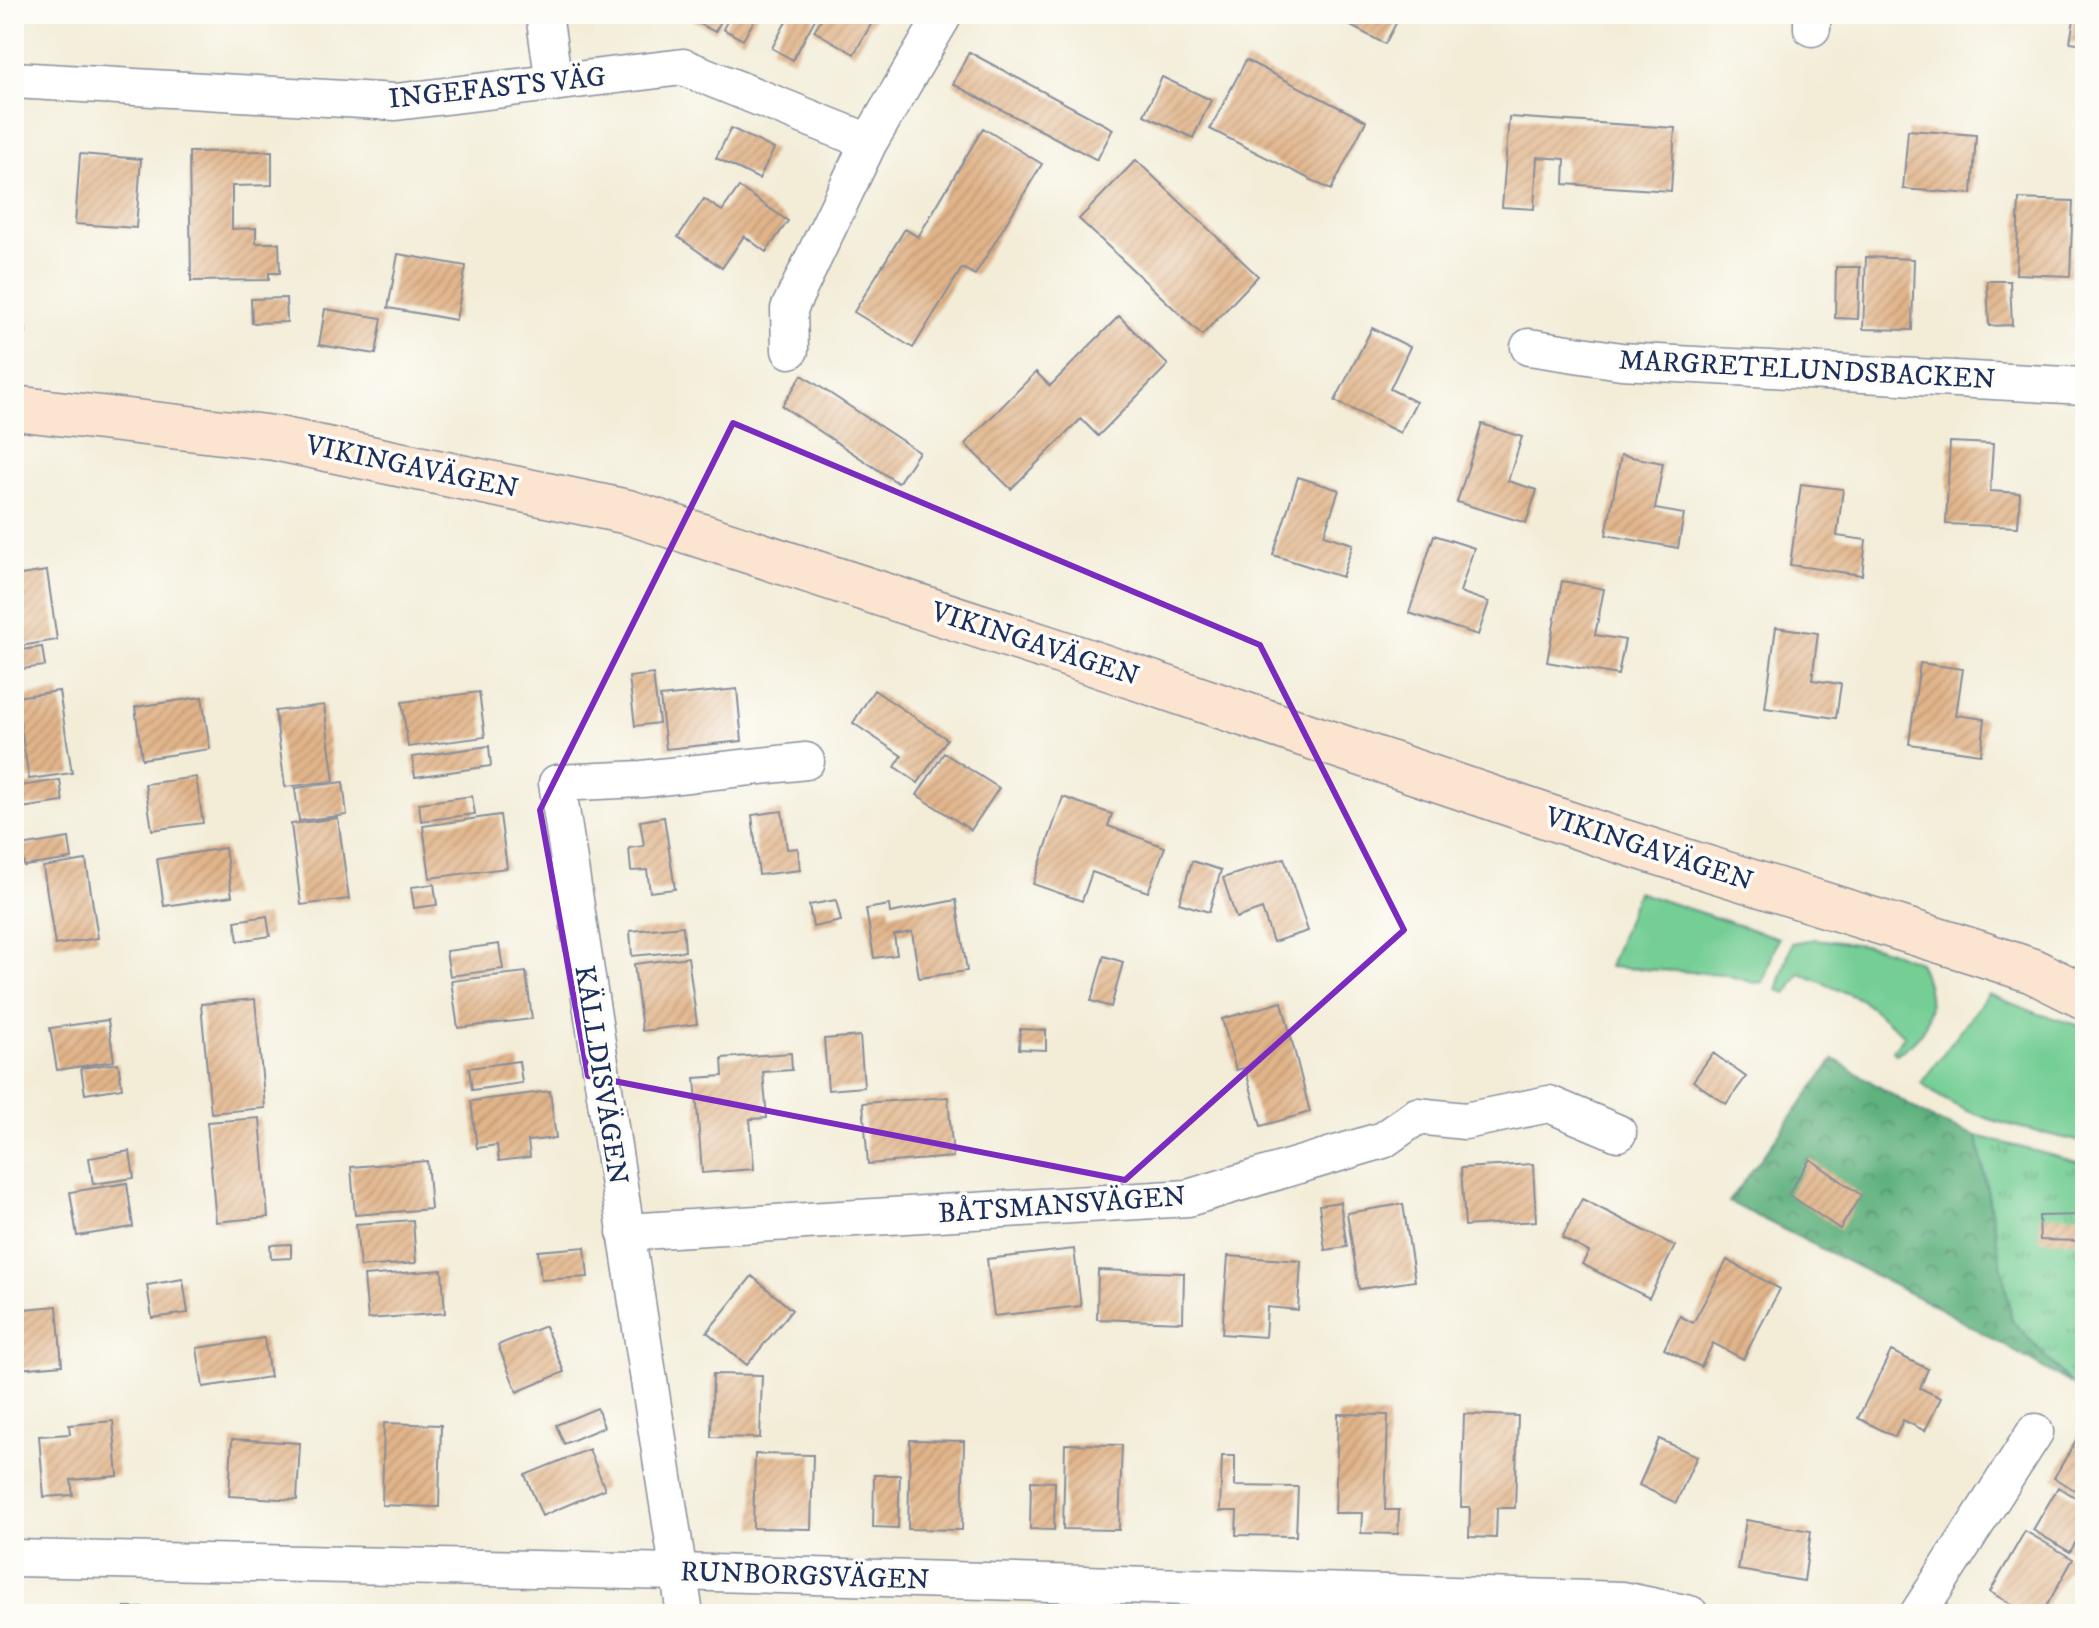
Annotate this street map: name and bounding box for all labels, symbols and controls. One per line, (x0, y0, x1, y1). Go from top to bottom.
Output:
street label: INGEFASTS VÄG (387, 59, 607, 117)
street label: MARGRETELUNDSBACKEN (1618, 343, 1996, 397)
street label: VIKINGAVÄGEN (302, 427, 521, 507)
street label: VIKINGAVÄGEN (926, 594, 1143, 694)
street label: VIKINGAVÄGEN (1540, 799, 1757, 899)
street label: KÄLLDISVÄGEN (566, 963, 636, 1187)
street label: BÅTSMANSVÄGEN (937, 1178, 1187, 1231)
street label: RUNBORGSVÄGEN (680, 1554, 930, 1598)

